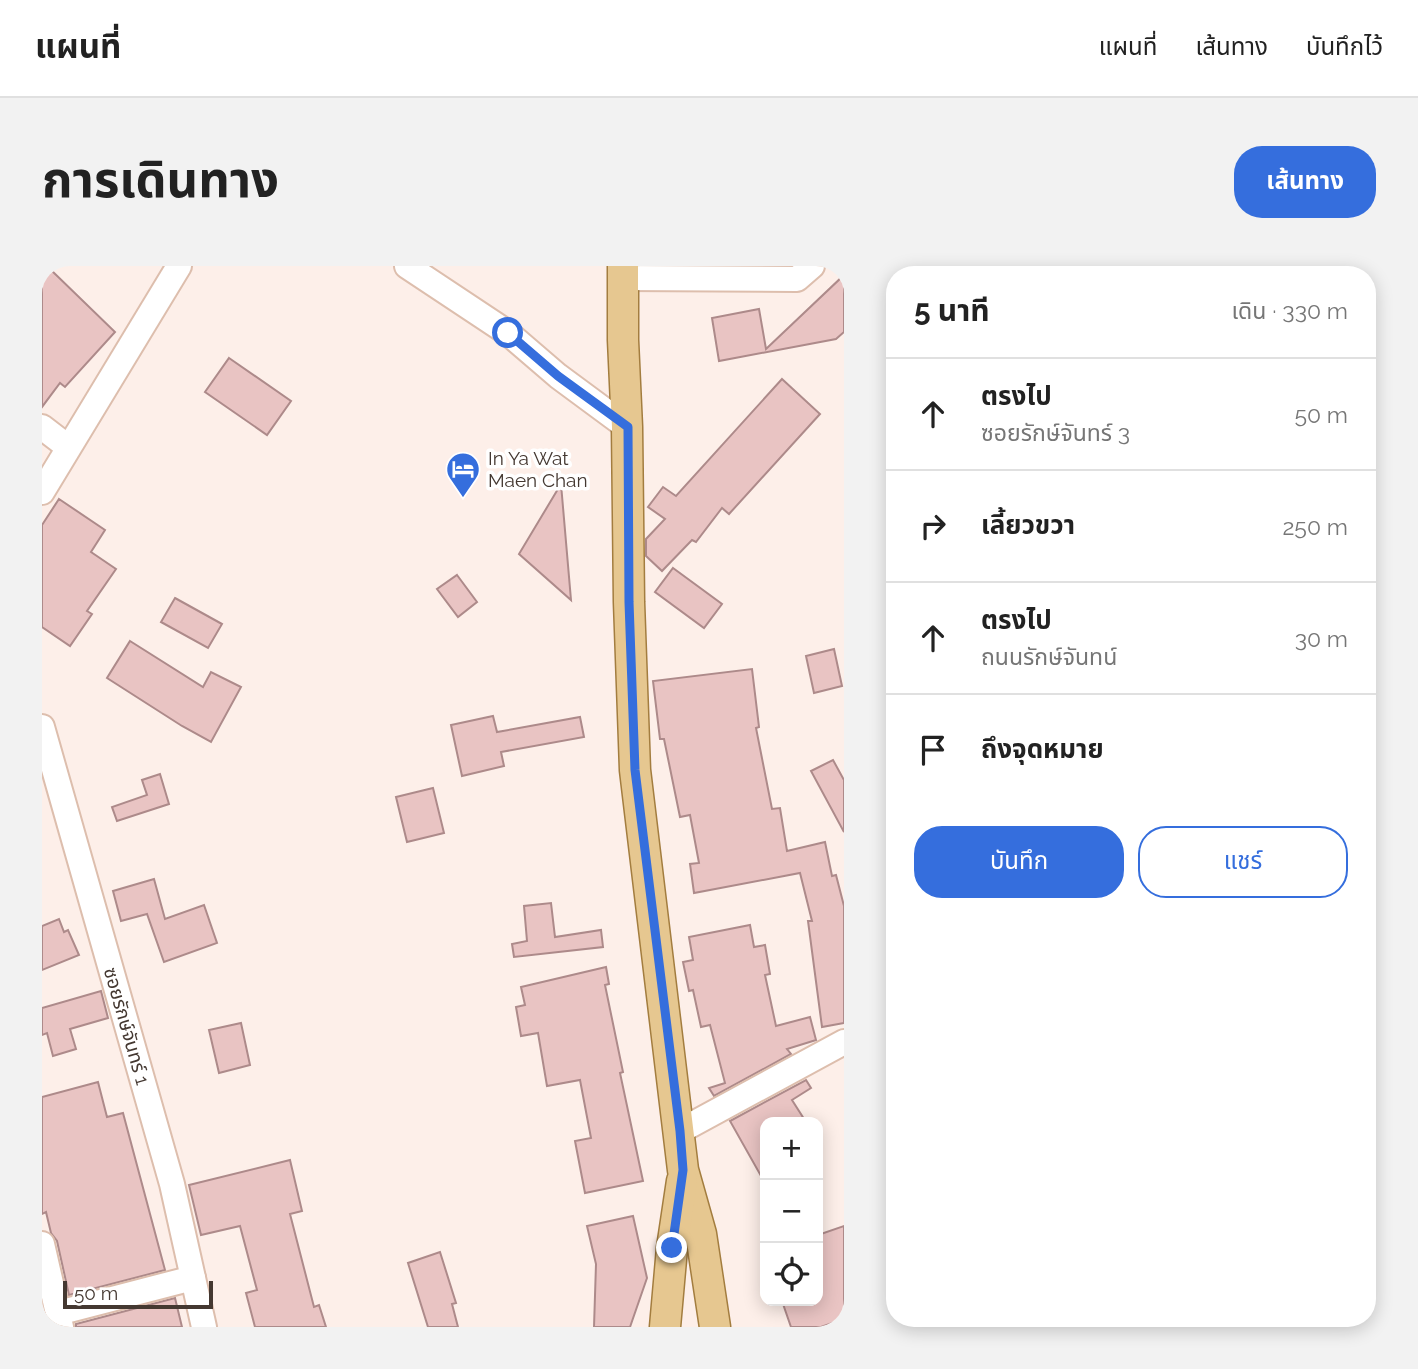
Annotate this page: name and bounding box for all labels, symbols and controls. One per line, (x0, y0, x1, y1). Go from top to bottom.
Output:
text: แผนที่ (35, 27, 121, 66)
text: แผนที่ (1099, 32, 1157, 61)
text: เส้นทาง (1195, 32, 1268, 61)
text: บันทึกไว้ (1306, 32, 1383, 61)
button: เส้นทาง (1234, 146, 1376, 218)
text: การเดินทาง (42, 151, 279, 208)
text: 5 นาที (914, 293, 990, 328)
text: เดิน · 330 m (1231, 297, 1348, 324)
route start (492, 317, 523, 348)
text: ตรงไป (981, 381, 1052, 411)
icon: ahead (914, 395, 952, 433)
text: 50 m (1294, 401, 1348, 428)
text: ซอยรักษ์จันทร์ 3 (981, 419, 1130, 446)
place label: In Ya Wat Maen Chan (488, 447, 588, 491)
hotel icon: In Ya Wat Maen Chan (444, 450, 482, 499)
icon: right (914, 507, 952, 545)
text: เลี้ยวขวา (981, 510, 1075, 540)
text: 250 m (1282, 513, 1348, 540)
text: ตรงไป (981, 605, 1052, 635)
icon: ahead (914, 619, 952, 657)
text: 30 m (1295, 625, 1348, 652)
text: ถนนรักษ์จันทน์ (981, 643, 1117, 670)
icon: arrive (914, 731, 952, 769)
text: ถึงจุดหมาย (981, 734, 1104, 764)
button: บันทึก (914, 826, 1124, 898)
button: แชร์ (1138, 826, 1348, 898)
street label: ซอยรักษ์จันทร์ 1 (100, 965, 154, 1087)
map controls (760, 1117, 823, 1306)
button: + (760, 1117, 823, 1180)
button: − (760, 1180, 823, 1243)
route end (656, 1232, 687, 1263)
button: locate (760, 1243, 823, 1306)
scale bar (63, 1278, 214, 1310)
text: 50 m (74, 1282, 118, 1304)

